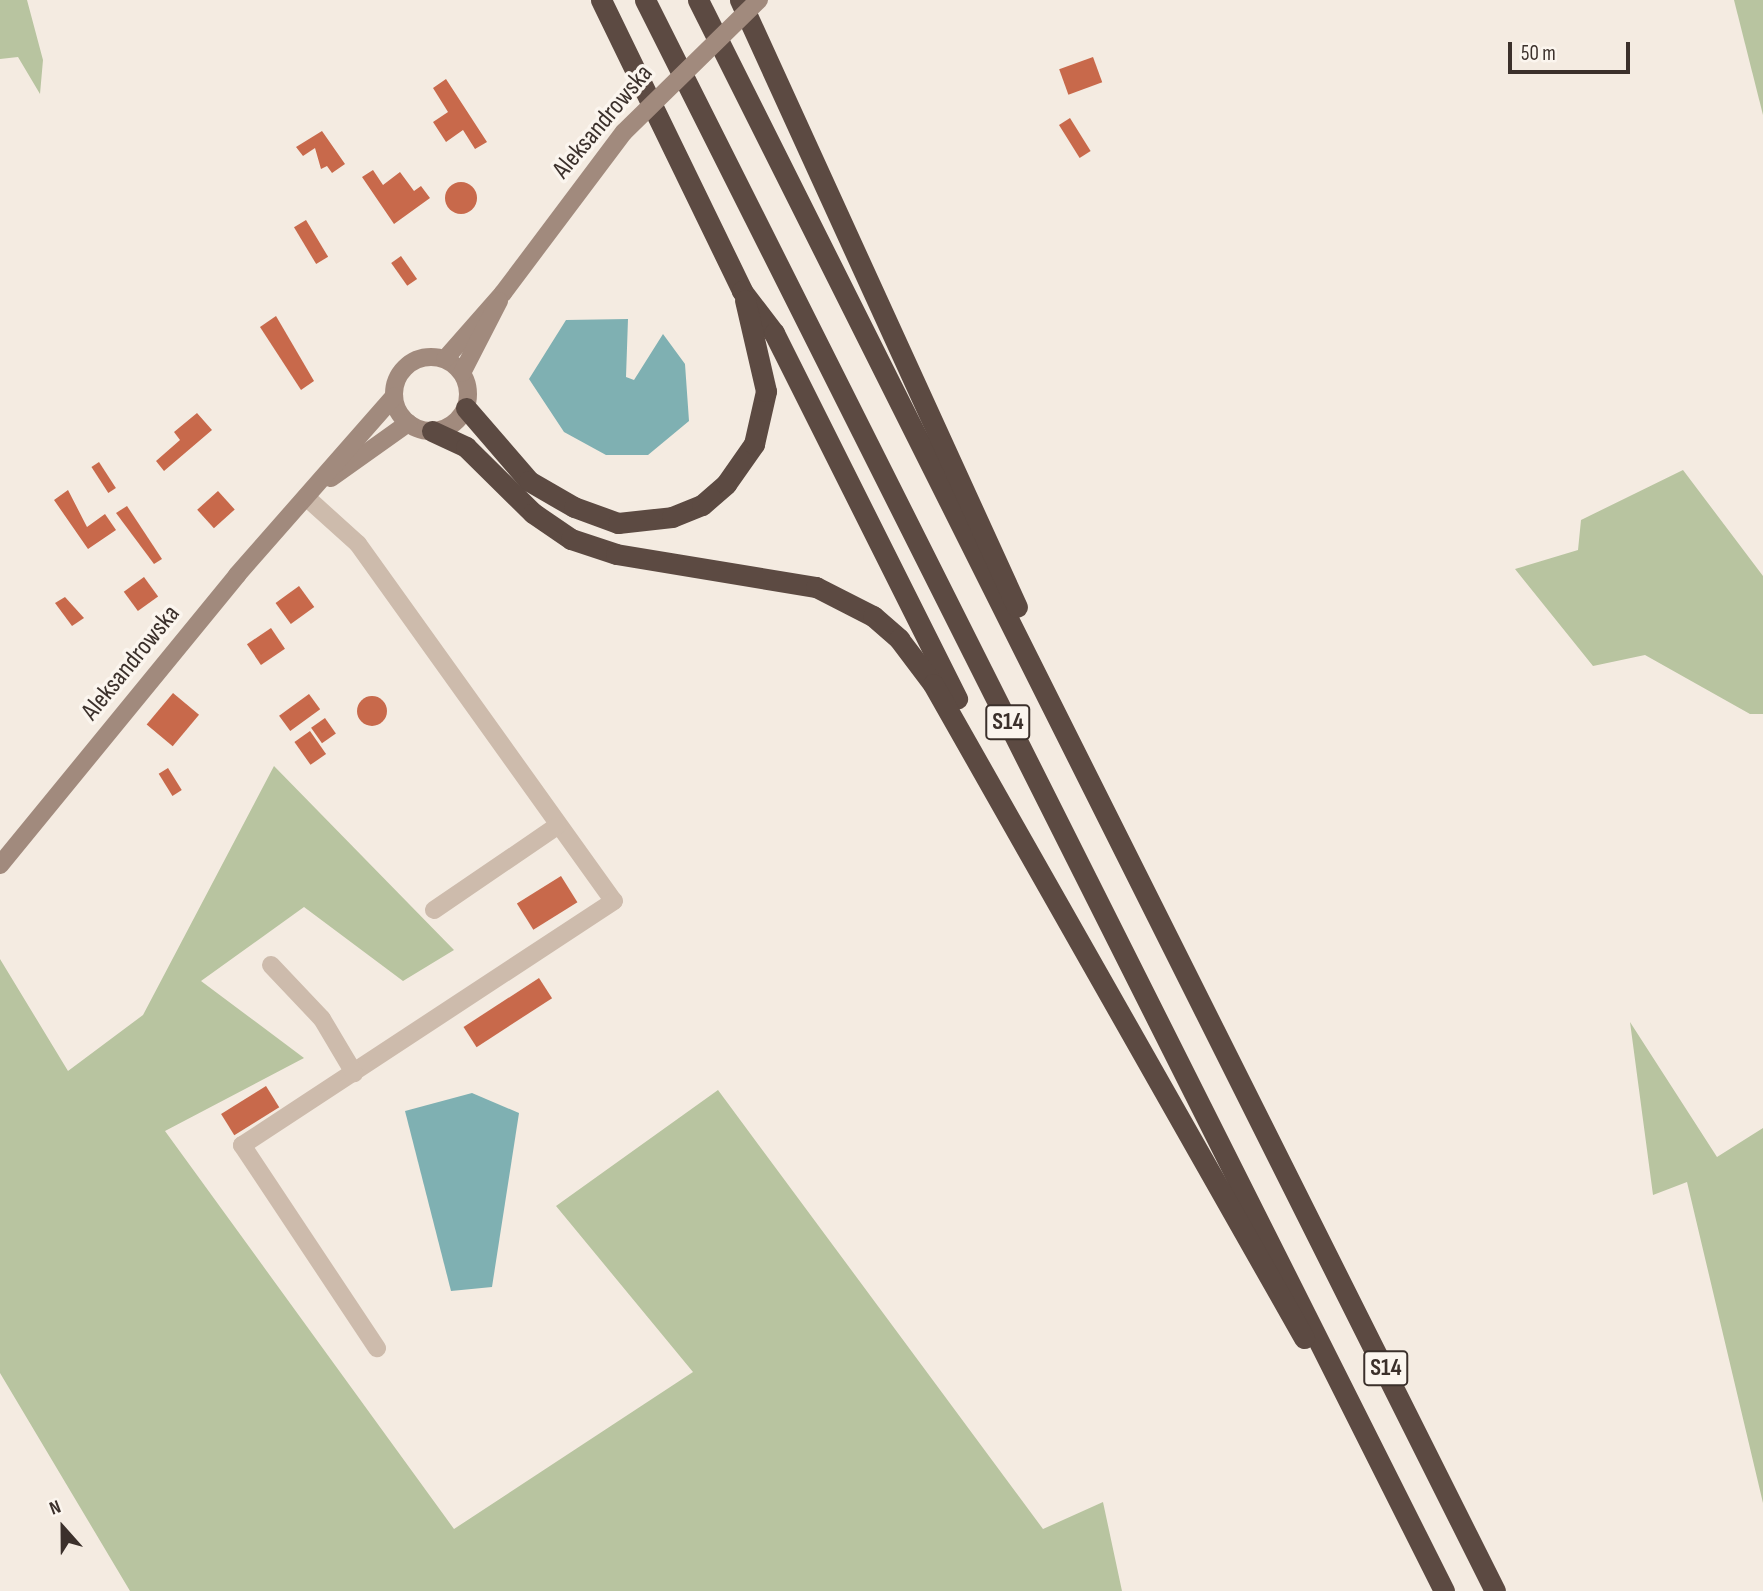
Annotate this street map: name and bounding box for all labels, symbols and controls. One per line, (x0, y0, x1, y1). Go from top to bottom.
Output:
scale bar (1511, 28, 1634, 72)
text: 50 m (1521, 41, 1556, 66)
street label: Aleksandrowska (546, 59, 660, 185)
street label: Aleksandrowska (75, 599, 187, 727)
road number: S14 (985, 702, 1031, 742)
road number: S14 (1363, 1348, 1409, 1388)
north arrow (28, 1493, 98, 1563)
text: N (46, 1495, 64, 1520)

